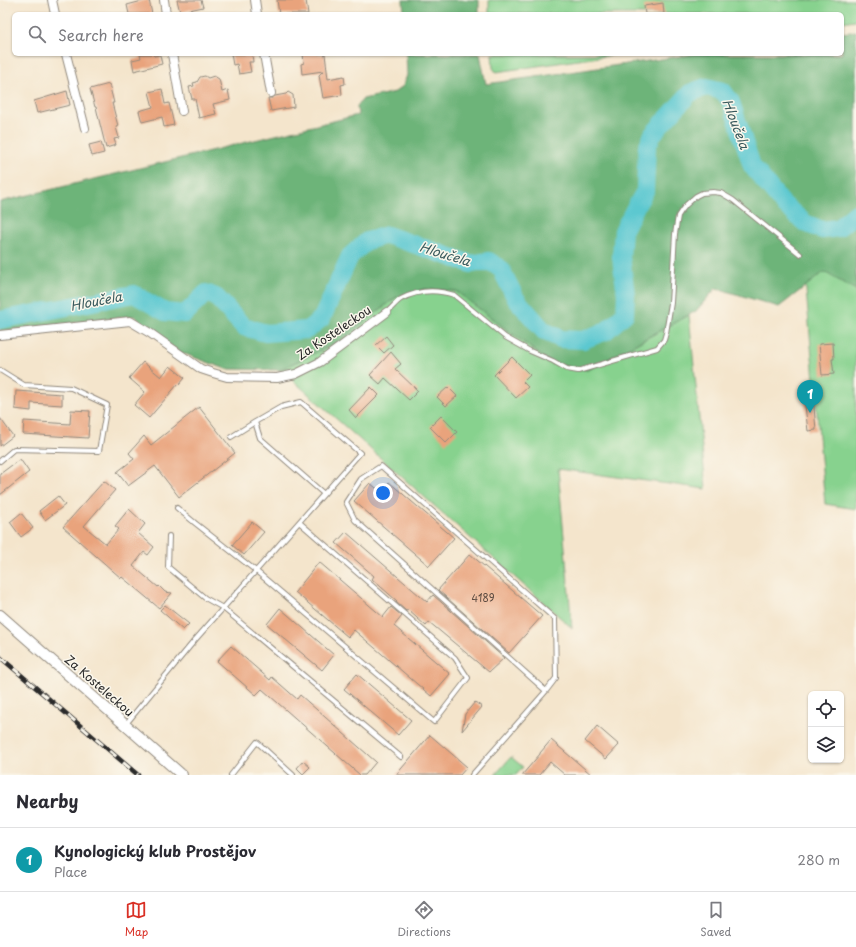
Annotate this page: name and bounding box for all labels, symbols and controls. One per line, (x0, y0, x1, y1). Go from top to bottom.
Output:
search box (12, 12, 844, 56)
icon: search (26, 23, 48, 45)
text: Search here (58, 23, 144, 46)
water label: Hloučela (718, 96, 755, 153)
water label: Hloučela (417, 237, 474, 271)
water label: Hloučela (68, 286, 124, 315)
street label: Za Kosteleckou (293, 301, 374, 364)
pin: 1 (797, 380, 823, 413)
your location (373, 483, 393, 503)
house number: 4189 (471, 590, 495, 605)
street label: Za Kosteleckou (61, 650, 138, 720)
map controls (808, 691, 844, 763)
button: locate (808, 691, 844, 727)
button: layers (808, 727, 844, 763)
text: Nearby (16, 788, 78, 814)
text: Kynologický klub Prostějov (54, 839, 256, 862)
text: 1 (26, 850, 32, 869)
text: 280 m (798, 850, 840, 869)
text: Place (54, 862, 87, 881)
tab: Map (125, 899, 148, 940)
tab: Directions (397, 899, 451, 940)
tab: Saved (700, 899, 731, 940)

